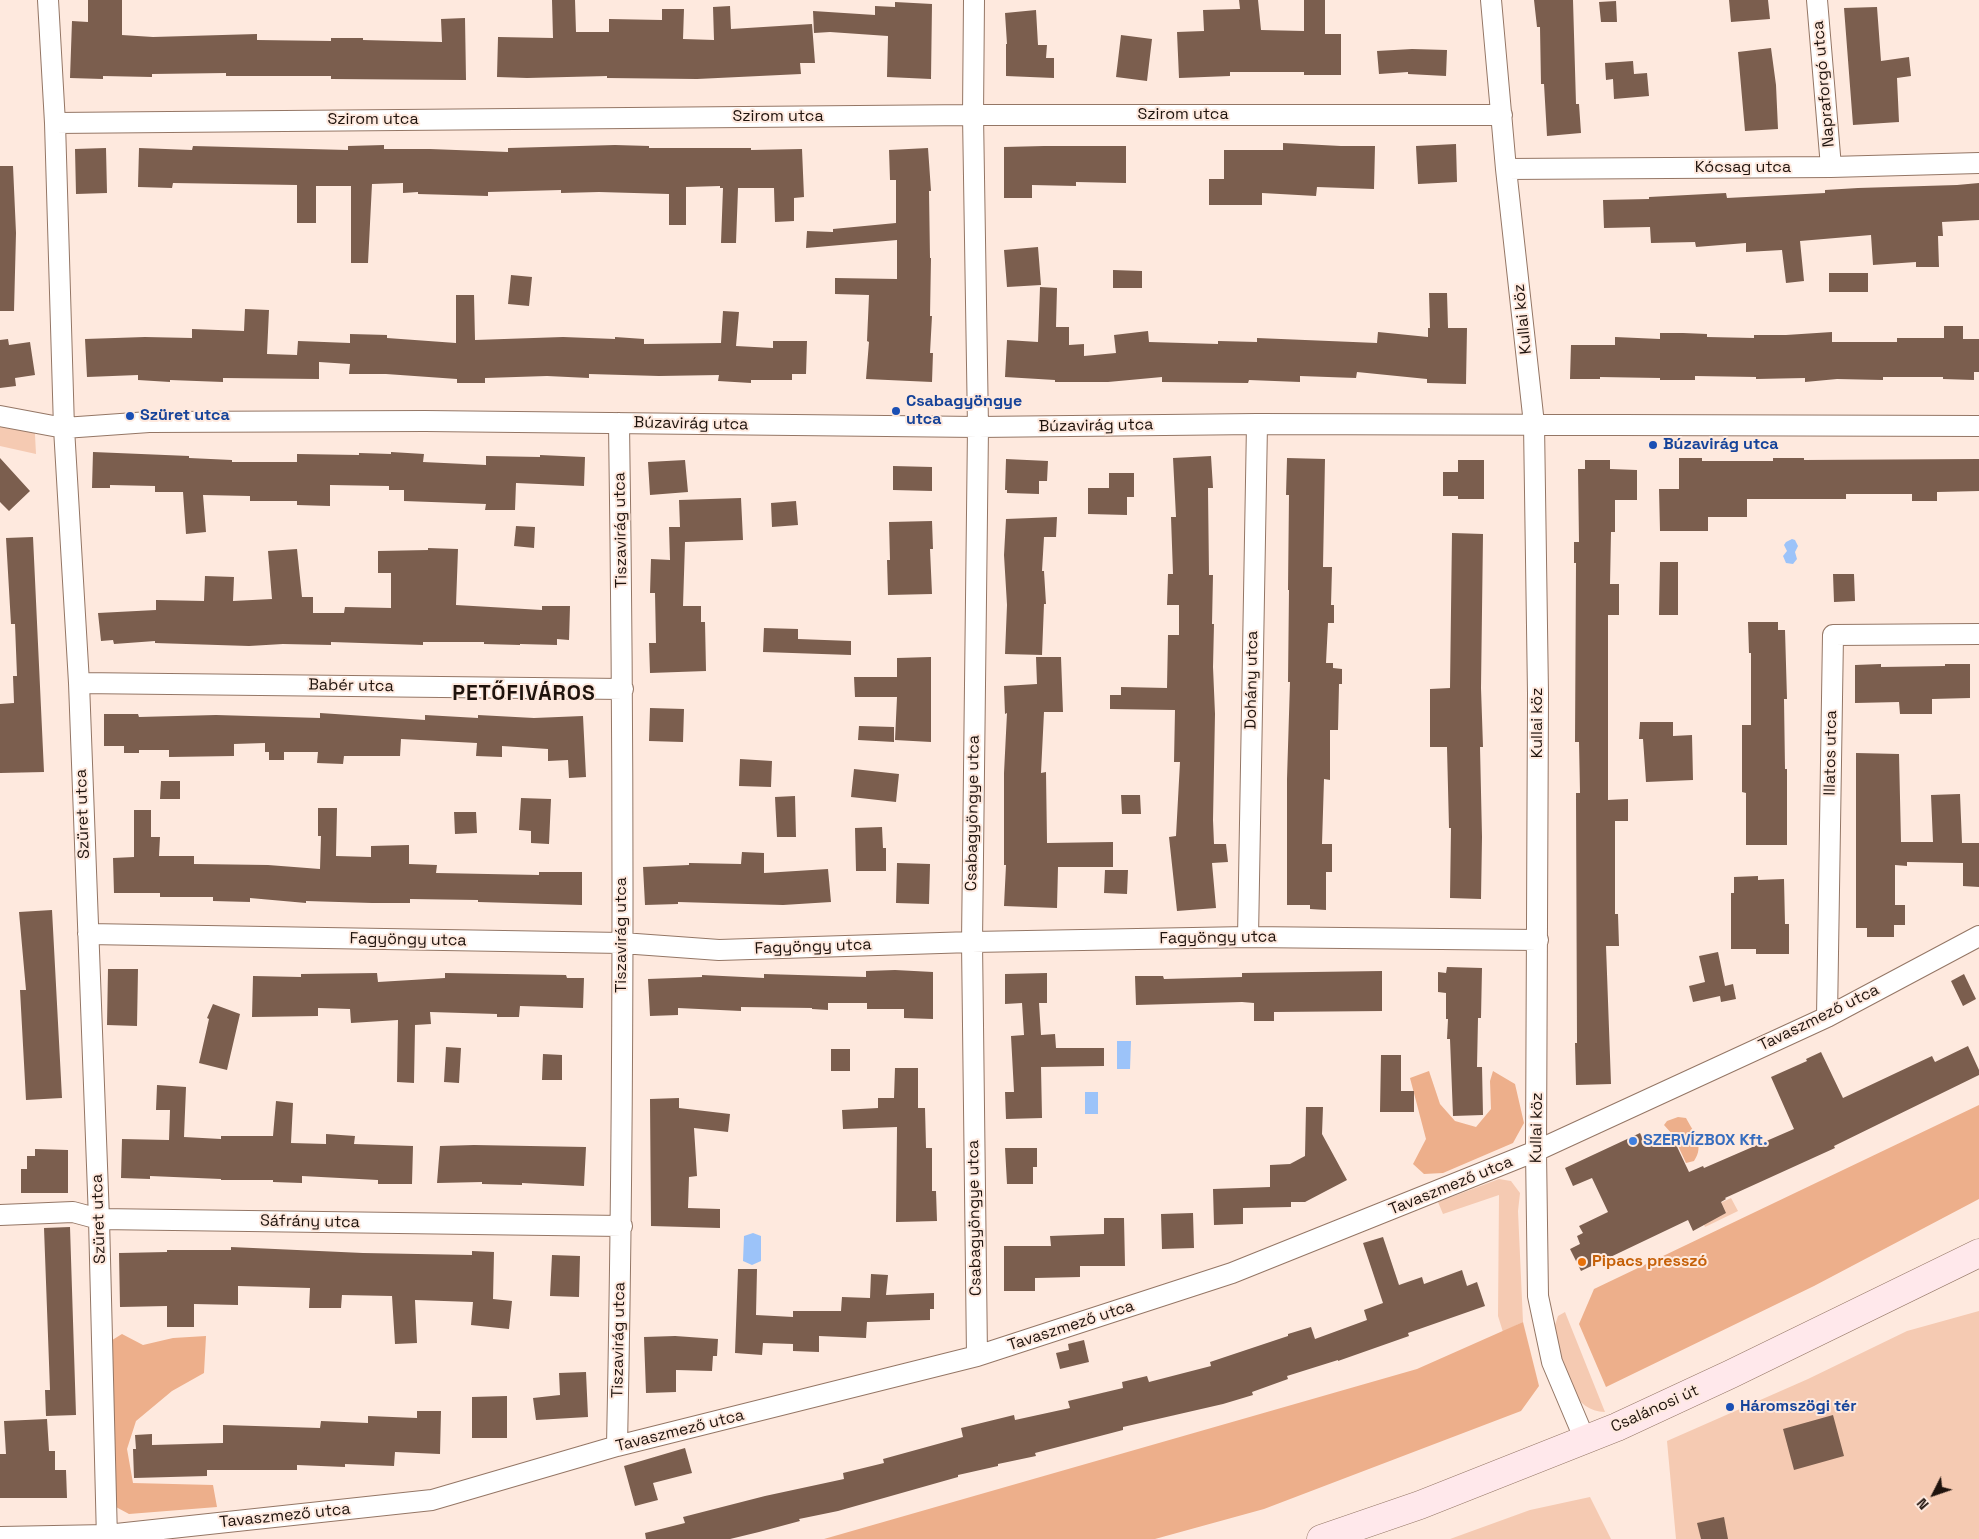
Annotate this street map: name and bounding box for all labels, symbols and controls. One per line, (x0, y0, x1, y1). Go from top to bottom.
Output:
street label: Napraforgó utca (1809, 20, 1839, 148)
street label: Szirom utca (1137, 105, 1229, 125)
street label: Szirom utca (732, 107, 824, 127)
street label: Szirom utca (327, 110, 419, 130)
street label: Kócsag utca (1695, 158, 1791, 178)
street label: Kullai köz (1510, 283, 1536, 355)
place label: Csabagyöngye utca (906, 392, 1022, 430)
marker: Csabagyöngye utca (890, 405, 902, 417)
place label: Szüret utca (140, 406, 230, 426)
marker: Szüret utca (124, 410, 136, 422)
street label: Búzavirág utca (633, 413, 749, 435)
street label: Búzavirág utca (1038, 415, 1154, 437)
place label: Búzavirág utca (1663, 435, 1779, 455)
marker: Búzavirág utca (1647, 439, 1659, 451)
street label: Tiszavirág utca (610, 472, 632, 588)
street label: Dohány utca (1242, 630, 1262, 730)
street label: Babér utca (308, 676, 394, 696)
district label: PETŐFIVÁROS (451, 681, 597, 707)
street label: Kullai köz (1528, 688, 1548, 758)
street label: Illatos utca (1821, 710, 1841, 796)
street label: Csabagyöngye utca (962, 735, 984, 891)
street label: Szüret utca (72, 769, 94, 859)
street label: Tiszavirág utca (612, 877, 632, 993)
street label: Fagyöngy utca (1159, 927, 1277, 949)
street label: Fagyöngy utca (349, 929, 467, 951)
street label: Fagyöngy utca (754, 935, 872, 959)
street label: Tavaszmező utca (1756, 981, 1882, 1055)
street label: Kullai köz (1527, 1093, 1547, 1163)
place label: SZERVÍZBOX Kft. (1643, 1131, 1768, 1151)
marker: SZERVÍZBOX Kft. (1627, 1135, 1639, 1147)
street label: Csabagyöngye utca (964, 1140, 986, 1296)
street label: Tavaszmező utca (1386, 1152, 1516, 1220)
street label: Szüret utca (88, 1174, 110, 1264)
street label: Sáfrány utca (260, 1212, 360, 1232)
place label: Pipacs presszó (1592, 1252, 1707, 1272)
marker: Pipacs presszó (1576, 1256, 1588, 1268)
street label: Tiszavirág utca (608, 1282, 630, 1398)
street label: Tavaszmező utca (1005, 1297, 1137, 1355)
street label: Csalánosi út (1608, 1381, 1702, 1437)
place label: Háromszögi tér (1740, 1397, 1857, 1417)
marker: Háromszögi tér (1724, 1401, 1736, 1413)
street label: Tavaszmező utca (614, 1406, 746, 1456)
north arrow (1909, 1469, 1959, 1519)
text: N (1913, 1494, 1933, 1513)
street label: Tavaszmező utca (219, 1500, 351, 1532)

